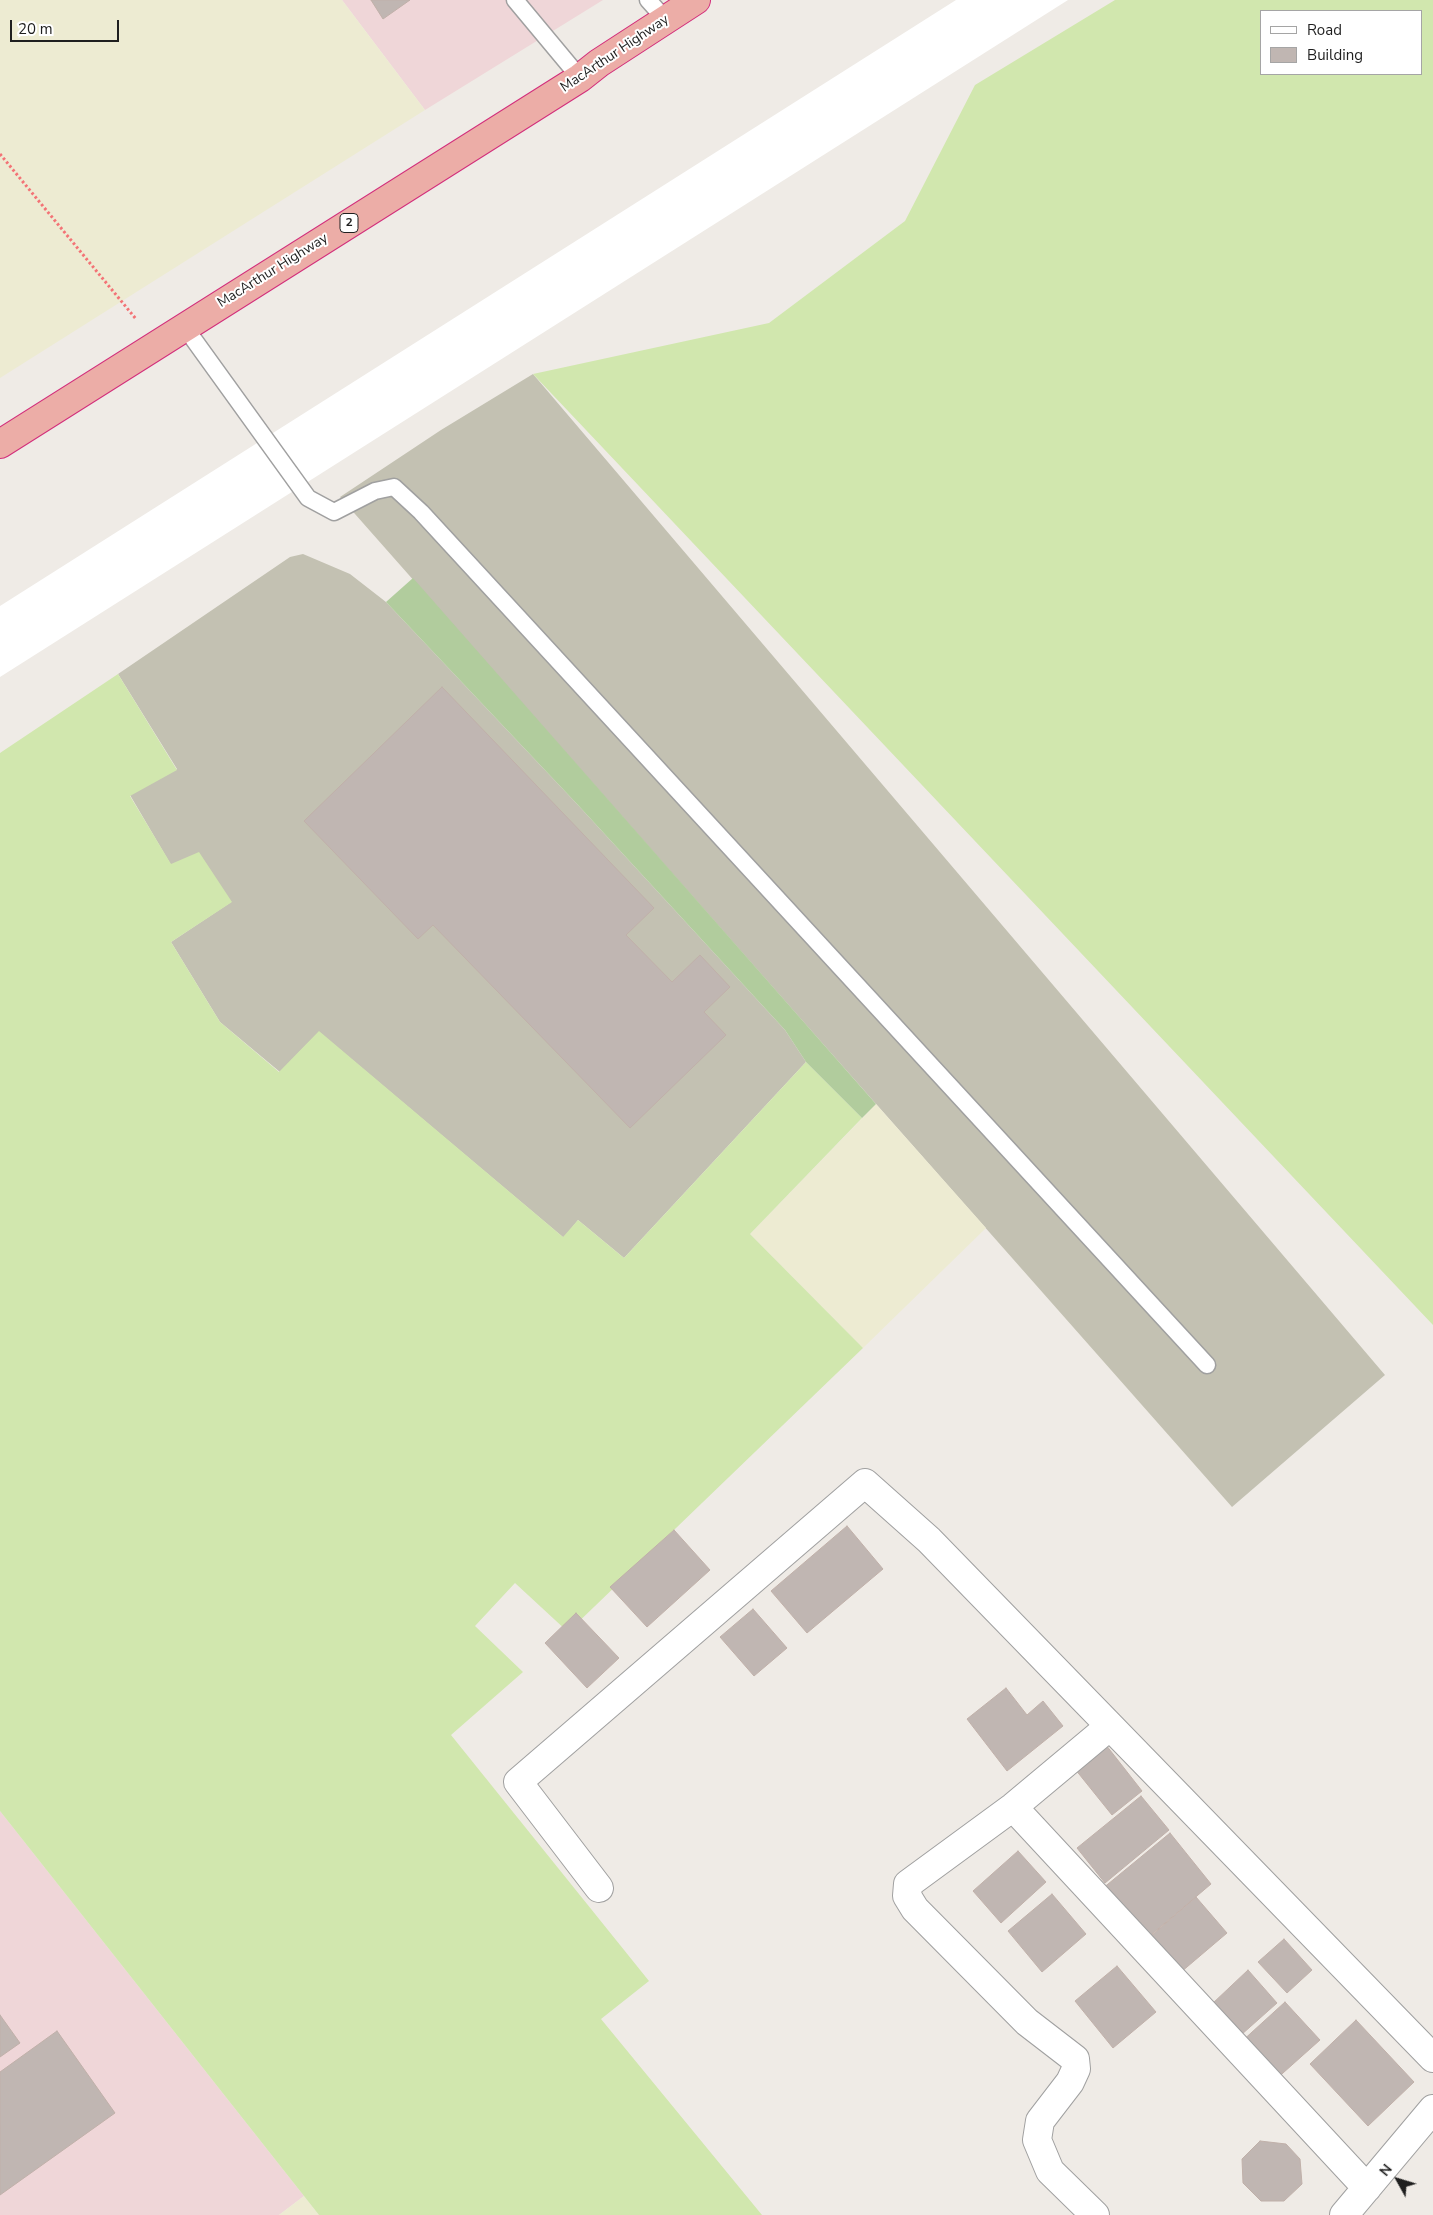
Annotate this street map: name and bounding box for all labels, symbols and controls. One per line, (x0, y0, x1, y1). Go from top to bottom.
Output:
scale bar (12, 10, 121, 42)
legend (1260, 10, 1423, 75)
street label: MacArthur Highway (558, 12, 672, 96)
text: 20 m (18, 19, 53, 39)
text: Road (1307, 20, 1342, 40)
text: Building (1307, 45, 1363, 65)
road number: 2 (340, 214, 358, 232)
street label: MacArthur Highway (215, 230, 331, 312)
north arrow (1373, 2155, 1423, 2205)
text: N (1375, 2160, 1397, 2180)

